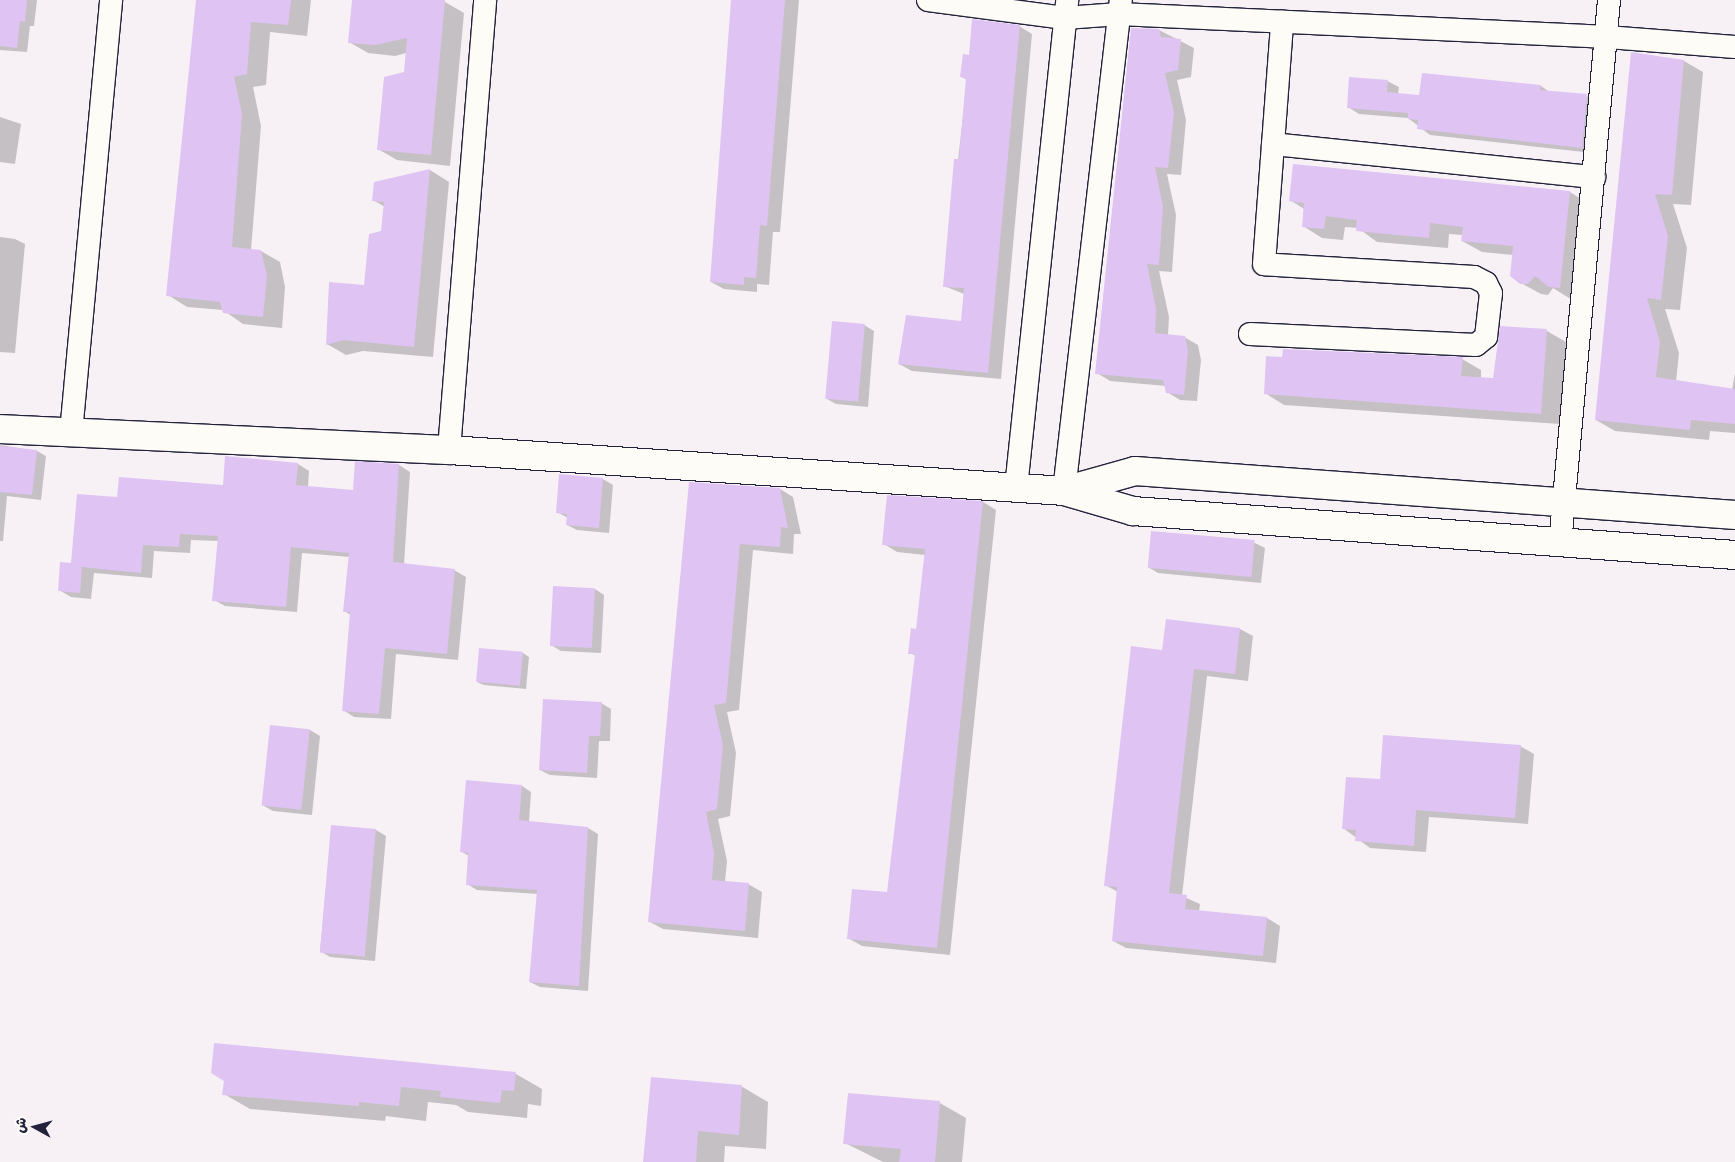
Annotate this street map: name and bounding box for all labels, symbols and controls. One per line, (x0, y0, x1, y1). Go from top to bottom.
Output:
north arrow (10, 1102, 60, 1152)
text: ش (8, 1116, 31, 1134)

